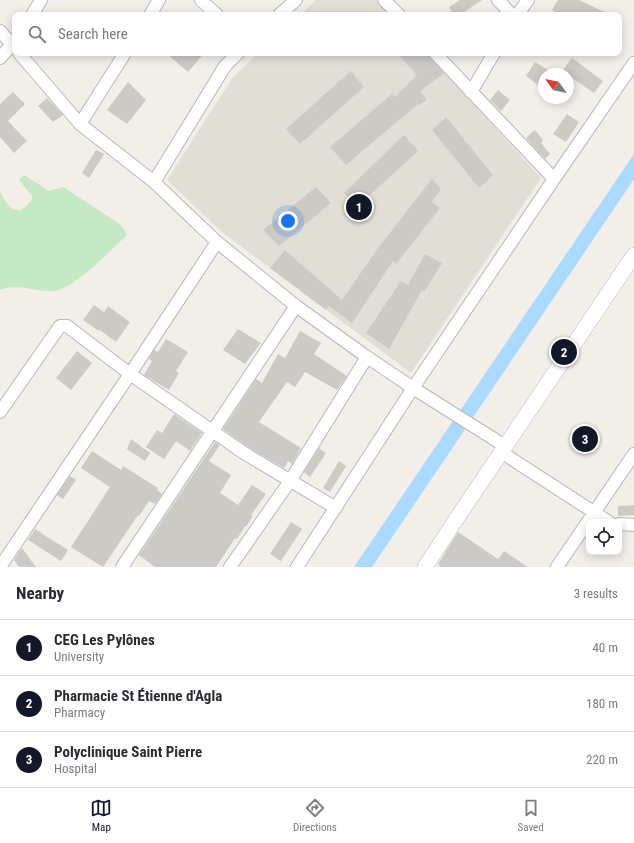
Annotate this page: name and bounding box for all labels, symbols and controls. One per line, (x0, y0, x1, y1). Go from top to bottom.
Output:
search box (12, 12, 622, 56)
icon: search (26, 23, 48, 45)
text: Search here (58, 25, 128, 43)
north arrow (538, 68, 574, 104)
pin: 1 (346, 192, 372, 222)
your location (278, 211, 298, 231)
pin: 2 (551, 337, 577, 367)
pin: 3 (572, 424, 598, 454)
map controls (586, 519, 622, 555)
button: locate (586, 519, 622, 555)
text: Nearby (16, 583, 64, 603)
text: 3 results (574, 586, 618, 601)
text: CEG Les Pylônes (54, 631, 155, 649)
text: 1 (26, 640, 32, 655)
text: 40 m (592, 640, 618, 655)
text: University (54, 649, 104, 664)
text: Pharmacie St Étienne d'Agla (54, 687, 222, 705)
text: 2 (26, 696, 32, 711)
text: 180 m (586, 696, 618, 711)
text: Pharmacy (54, 705, 105, 720)
text: Polyclinique Saint Pierre (54, 743, 202, 761)
text: 3 (26, 752, 32, 767)
text: 220 m (586, 752, 618, 767)
text: Hospital (54, 761, 97, 776)
tab: Map (90, 797, 112, 834)
tab: Directions (293, 797, 337, 834)
tab: Saved (518, 797, 544, 834)

